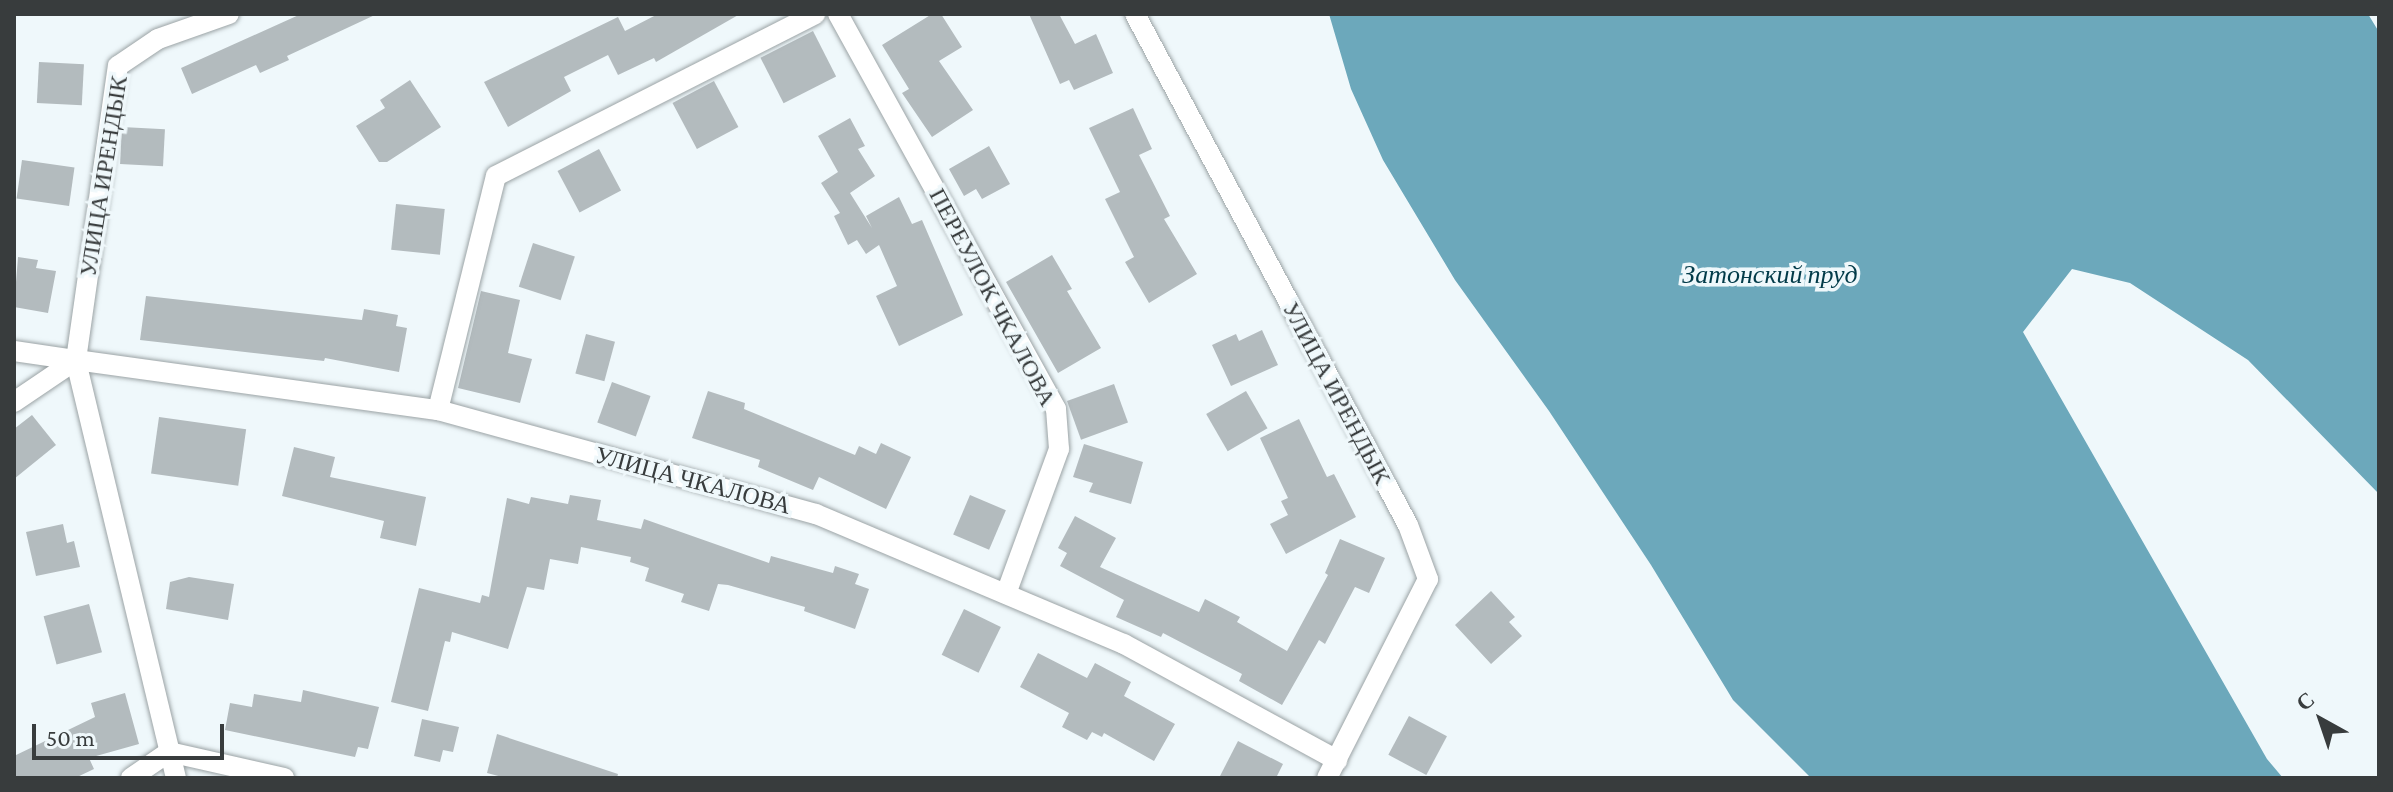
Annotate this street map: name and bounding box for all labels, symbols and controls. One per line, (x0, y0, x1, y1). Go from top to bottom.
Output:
street label: УЛИЦА ИРЕНДЫК (73, 73, 133, 279)
street label: ПЕРЕУЛОК ЧКАЛОВА (923, 183, 1063, 411)
water label: Затонский пруд (1682, 259, 1858, 291)
street label: УЛИЦА ИРЕНДЫК (1277, 297, 1397, 489)
street label: УЛИЦА ЧКАЛОВА (592, 440, 794, 520)
north arrow (2281, 680, 2361, 760)
text: С (2291, 687, 2319, 716)
scale bar (36, 708, 228, 758)
text: 50 m (46, 724, 95, 751)

